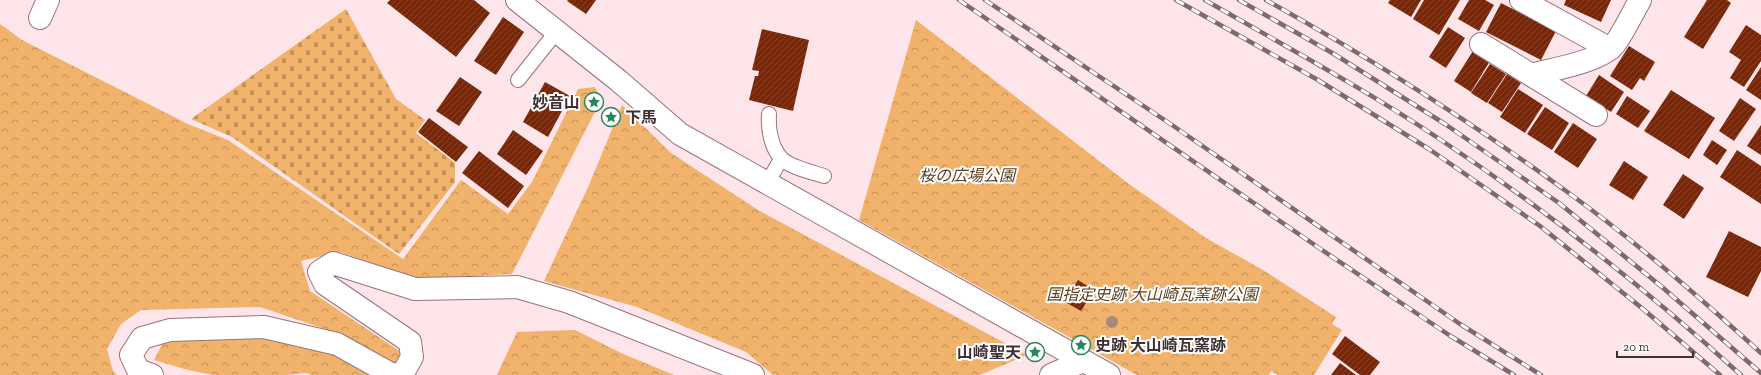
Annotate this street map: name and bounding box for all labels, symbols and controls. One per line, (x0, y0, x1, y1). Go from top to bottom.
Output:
place icon: 妙音山 (583, 91, 605, 113)
place label: 妙音山 (532, 93, 580, 112)
place icon: 下馬 (600, 106, 622, 128)
place label: 下馬 (625, 108, 657, 127)
park label: 桜の広場公園 (919, 166, 1017, 185)
park label: 国指定史跡 大山崎瓦窯跡公園 (1046, 285, 1260, 304)
scale bar (1617, 333, 1693, 359)
place icon: 史跡 大山崎瓦窯跡 (1070, 334, 1092, 356)
place label: 史跡 大山崎瓦窯跡 (1095, 336, 1226, 355)
text: 20 m (1623, 340, 1650, 354)
place icon: 山崎聖天 (1024, 341, 1046, 363)
place label: 山崎聖天 (957, 343, 1021, 362)

